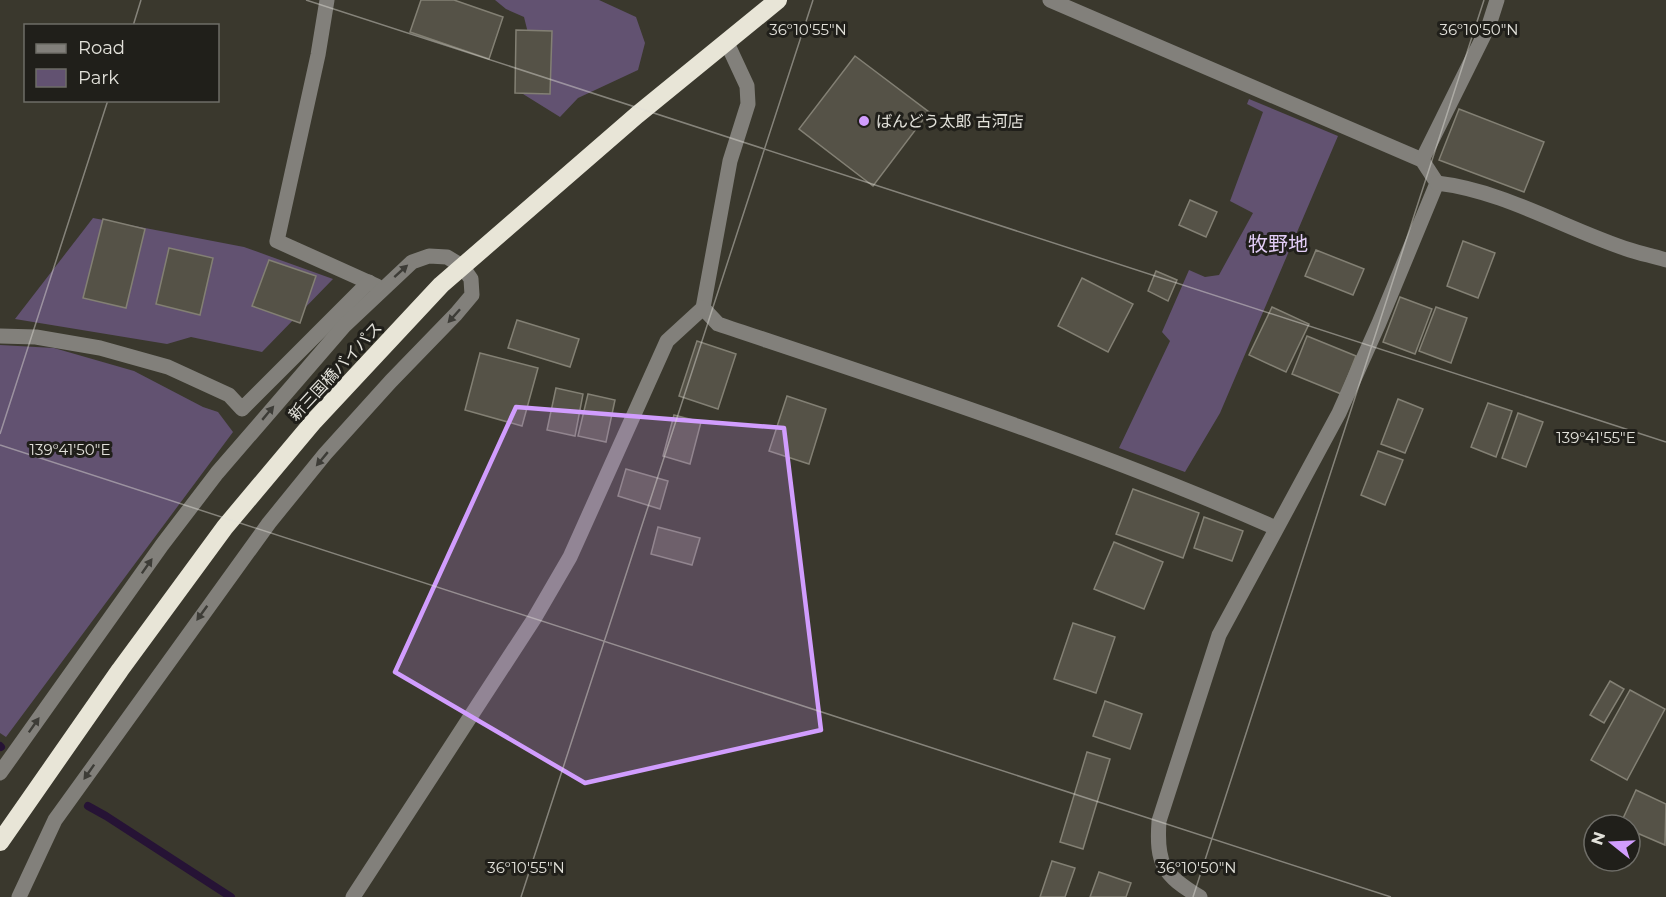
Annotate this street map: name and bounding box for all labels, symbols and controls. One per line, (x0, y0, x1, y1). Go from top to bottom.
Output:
text: 36°10'55"N (769, 20, 847, 39)
text: 36°10'50"N (1439, 20, 1519, 39)
legend (24, 24, 219, 102)
text: Road (78, 37, 125, 59)
text: Park (78, 67, 119, 89)
place label: ばんどう太郎 古河店 (876, 112, 1024, 131)
marker: ばんどう太郎 古河店 (857, 114, 871, 128)
district label: 牧野地 (1248, 232, 1308, 256)
one-way arrow (393, 265, 408, 278)
one-way arrow (448, 308, 461, 323)
street label: 新三国橋バイパス (285, 318, 386, 425)
one-way arrow (261, 405, 274, 421)
text: 139°41'55"E (1556, 428, 1636, 447)
text: 139°41'50"E (30, 440, 111, 459)
one-way arrow (315, 451, 328, 467)
one-way arrow (141, 559, 153, 575)
one-way arrow (196, 604, 208, 620)
one-way arrow (28, 718, 40, 734)
one-way arrow (83, 763, 95, 779)
north arrow (1582, 813, 1642, 873)
text: N (1587, 829, 1609, 848)
text: 36°10'55"N (487, 858, 565, 877)
text: 36°10'50"N (1157, 858, 1237, 877)

